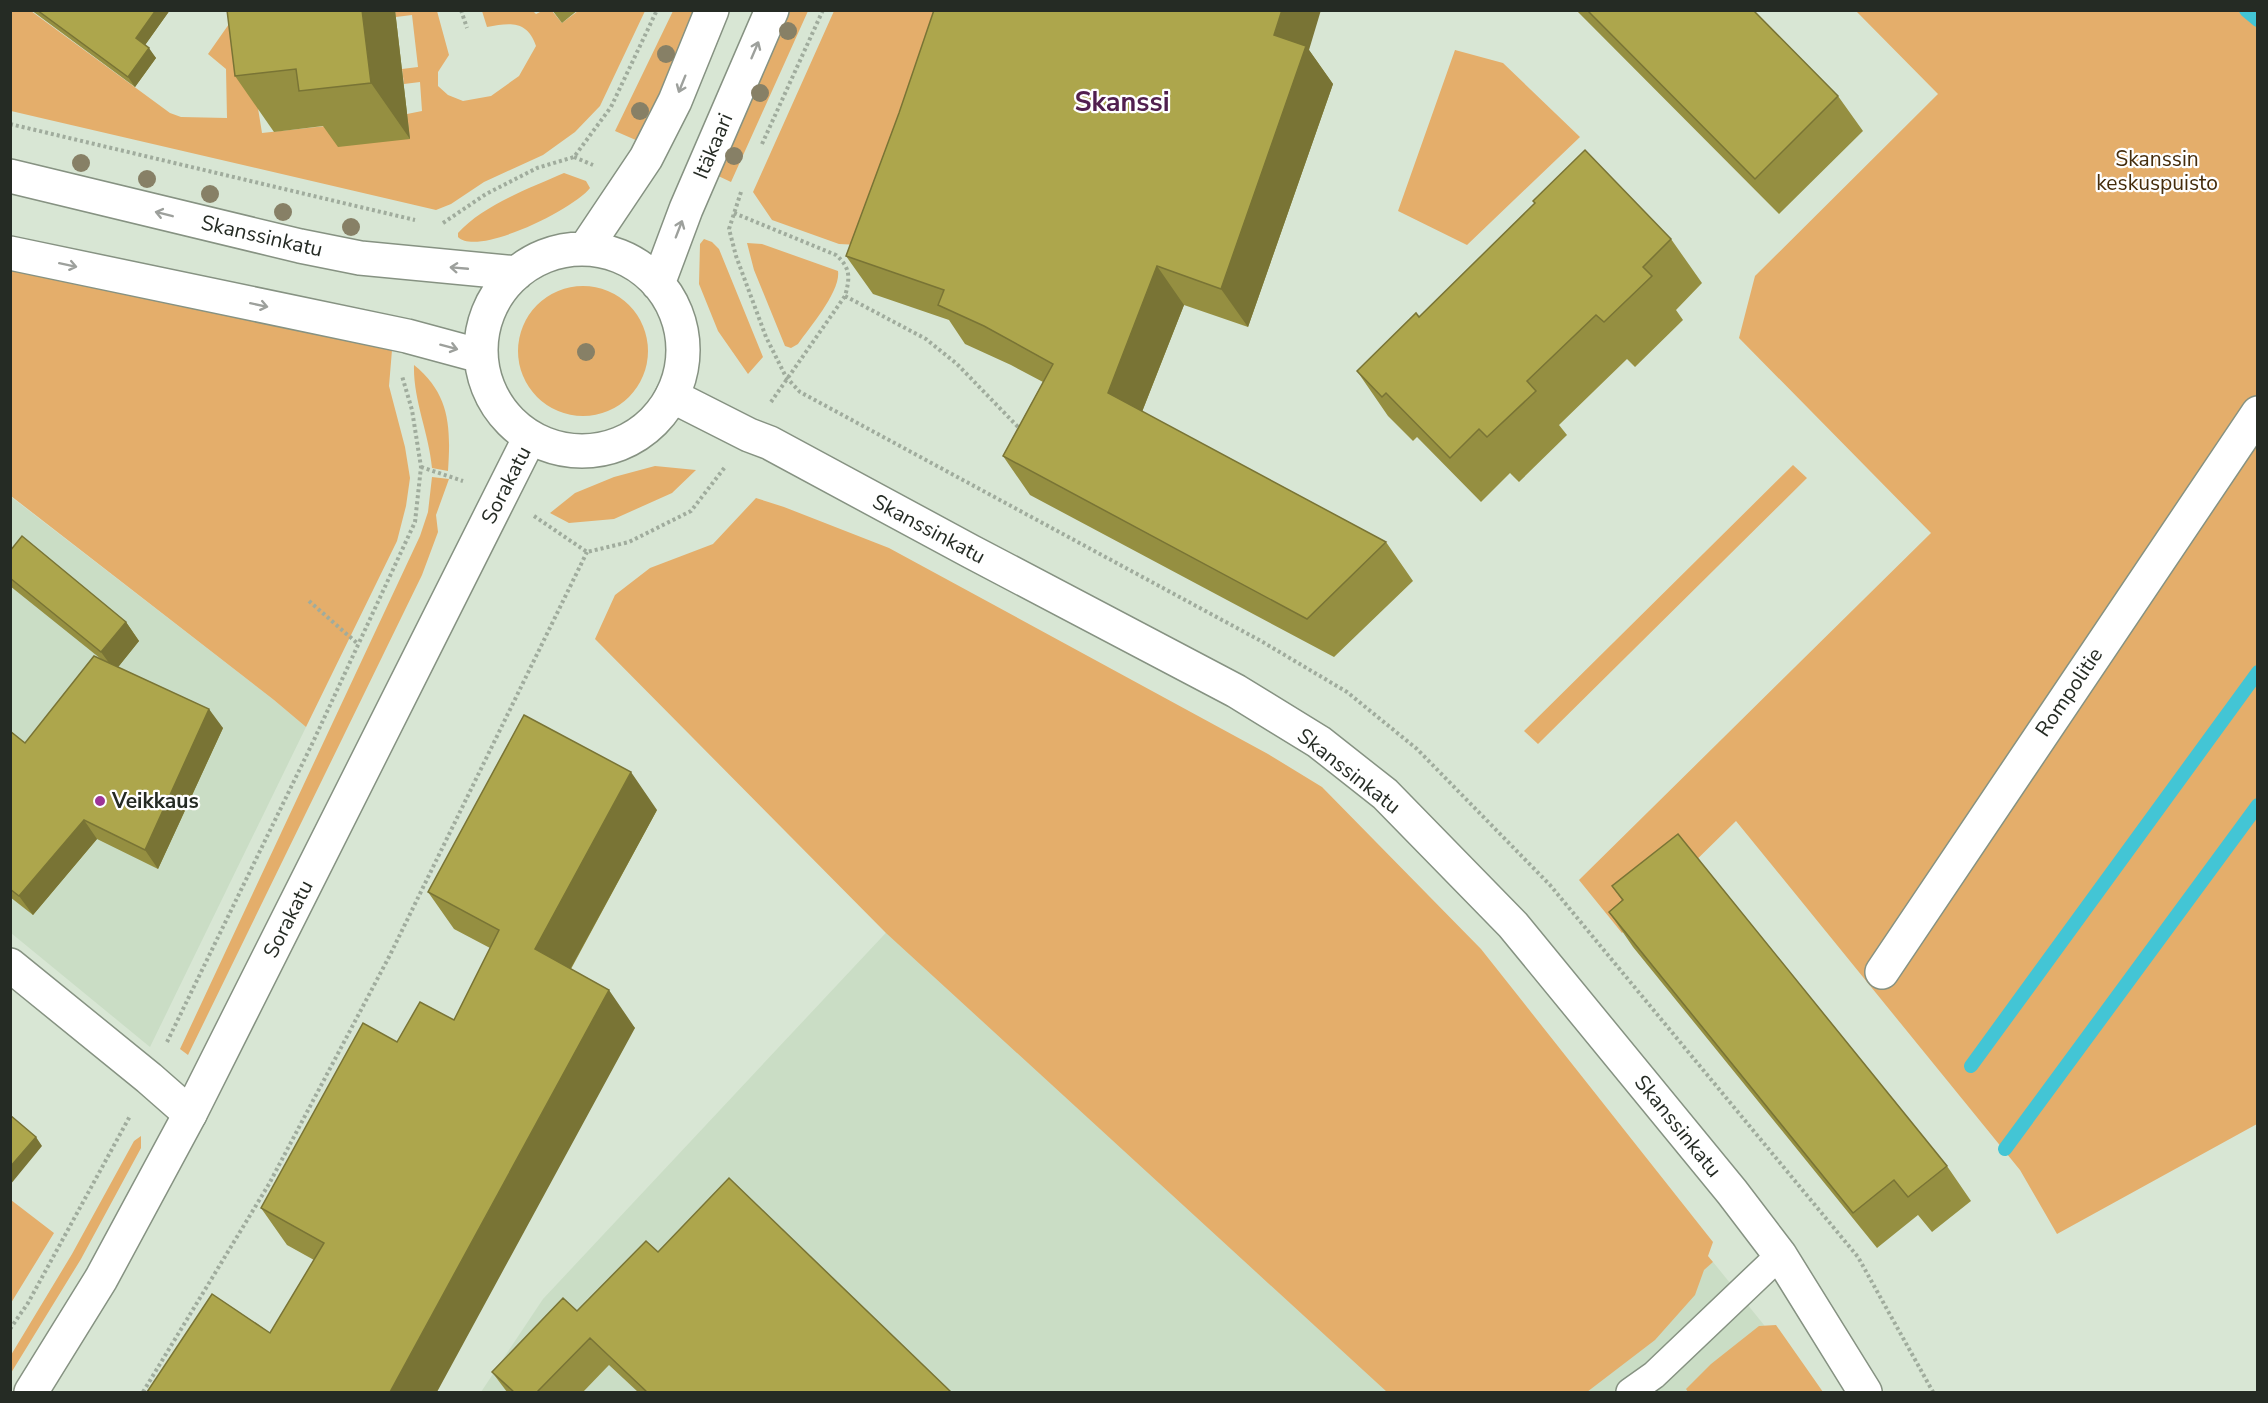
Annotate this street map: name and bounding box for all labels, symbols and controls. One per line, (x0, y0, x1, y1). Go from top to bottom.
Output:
one-way arrow (750, 41, 761, 59)
one-way arrow (676, 74, 687, 93)
district label: Skanssi (1074, 84, 1170, 121)
street label: Itäkaari (687, 109, 739, 183)
park label: Skanssin keskuspuisto (2096, 145, 2218, 197)
one-way arrow (155, 207, 174, 219)
street label: Skanssinkatu (198, 208, 326, 264)
one-way arrow (674, 220, 685, 239)
one-way arrow (57, 260, 77, 271)
one-way arrow (449, 262, 469, 273)
one-way arrow (248, 300, 268, 311)
one-way arrow (439, 342, 458, 354)
street label: Sorakatu (475, 441, 537, 529)
street label: Skanssinkatu (868, 488, 990, 570)
street label: Rompolitie (2029, 642, 2109, 742)
street label: Skanssinkatu (1292, 722, 1406, 820)
place label: Veikkaus (111, 787, 199, 815)
marker: Veikkaus (93, 794, 107, 808)
street label: Sorakatu (257, 875, 319, 963)
street label: Skanssinkatu (1628, 1069, 1728, 1183)

